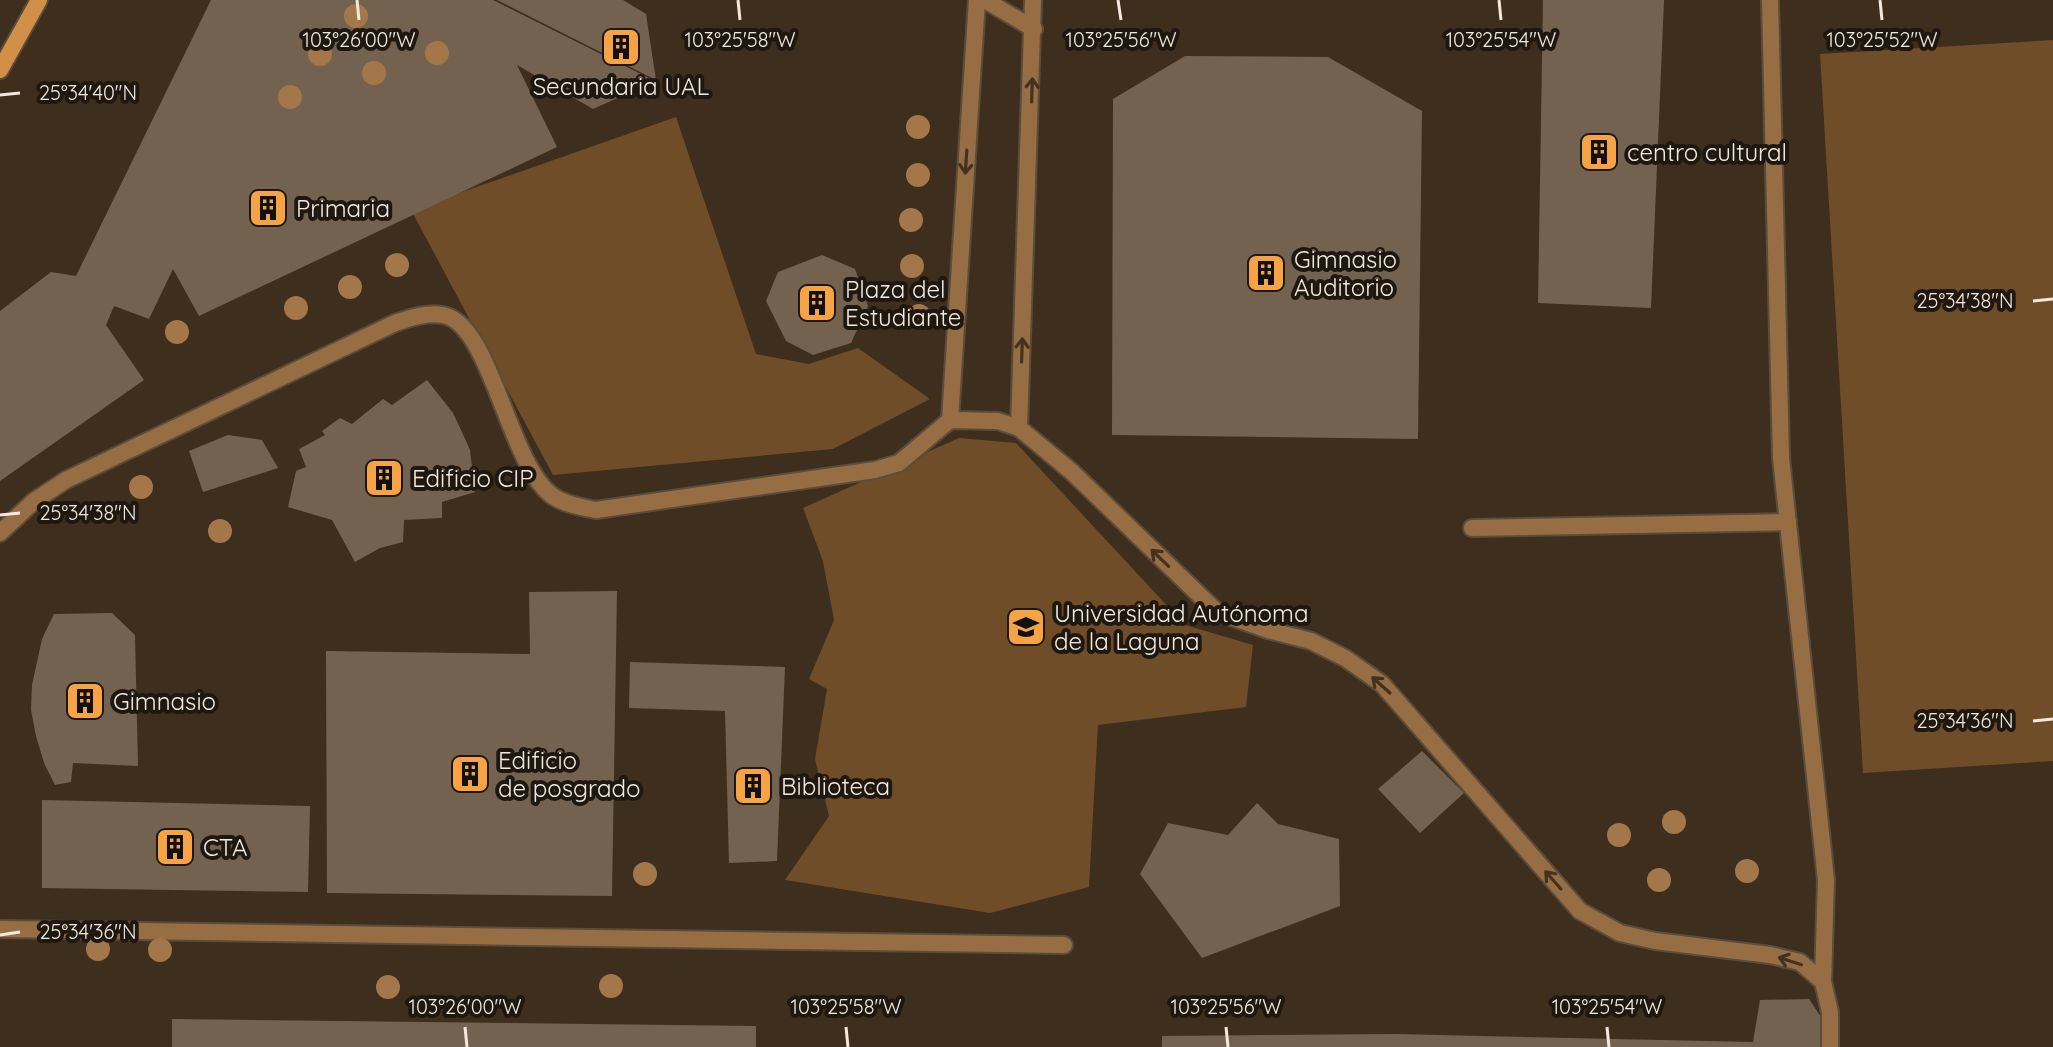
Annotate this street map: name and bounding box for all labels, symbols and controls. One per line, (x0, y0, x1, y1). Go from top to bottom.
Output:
building icon: Secundaria UAL (600, 26, 642, 68)
text: 103°26'00"W (303, 27, 415, 52)
text: 103°25'58"W (685, 27, 795, 52)
text: 103°25'56"W (1066, 27, 1176, 52)
text: 103°25'54"W (1446, 27, 1556, 52)
text: 103°25'52"W (1826, 27, 1938, 52)
place label: Secundaria UAL (533, 71, 710, 101)
one-way arrow (1024, 77, 1039, 104)
text: 25°34'40"N (39, 80, 137, 105)
building icon: centro cultural (1578, 131, 1620, 173)
place label: centro cultural (1627, 137, 1787, 167)
one-way arrow (959, 148, 974, 175)
building icon: Primaria (247, 187, 289, 229)
place label: Primaria (296, 193, 390, 223)
place label: Gimnasio Auditorio (1294, 244, 1397, 302)
building icon: Gimnasio Auditorio (1245, 252, 1287, 294)
place label: Plaza del Estudiante (845, 274, 961, 332)
building icon: Plaza del Estudiante (796, 282, 838, 324)
text: 25°34'38"N (1917, 288, 2014, 313)
one-way arrow (1014, 337, 1029, 364)
building icon: Edificio CIP (363, 457, 405, 499)
place label: Edificio CIP (412, 463, 534, 493)
text: 25°34'38"N (40, 500, 137, 525)
one-way arrow (1151, 549, 1171, 567)
place label: Universidad Autónoma de la Laguna (1054, 598, 1308, 656)
school or university icon: Universidad Autónoma de la Laguna (1005, 606, 1047, 648)
one-way arrow (1371, 676, 1391, 694)
building icon: Gimnasio (64, 680, 106, 722)
place label: Gimnasio (113, 686, 216, 716)
text: 25°34'36"N (1917, 708, 2013, 733)
place label: Edificio de posgrado (498, 745, 640, 803)
building icon: Edificio de posgrado (449, 753, 491, 795)
building icon: Biblioteca (732, 765, 774, 807)
place label: Biblioteca (781, 771, 890, 801)
building icon: CTA (154, 826, 196, 868)
place label: CTA (203, 832, 248, 862)
one-way arrow (1544, 870, 1562, 890)
text: 25°34'36"N (40, 919, 136, 944)
one-way arrow (1778, 952, 1803, 967)
text: 103°26'00"W (409, 994, 521, 1019)
text: 103°25'58"W (791, 994, 901, 1019)
text: 103°25'56"W (1171, 994, 1281, 1019)
text: 103°25'54"W (1552, 994, 1662, 1019)

